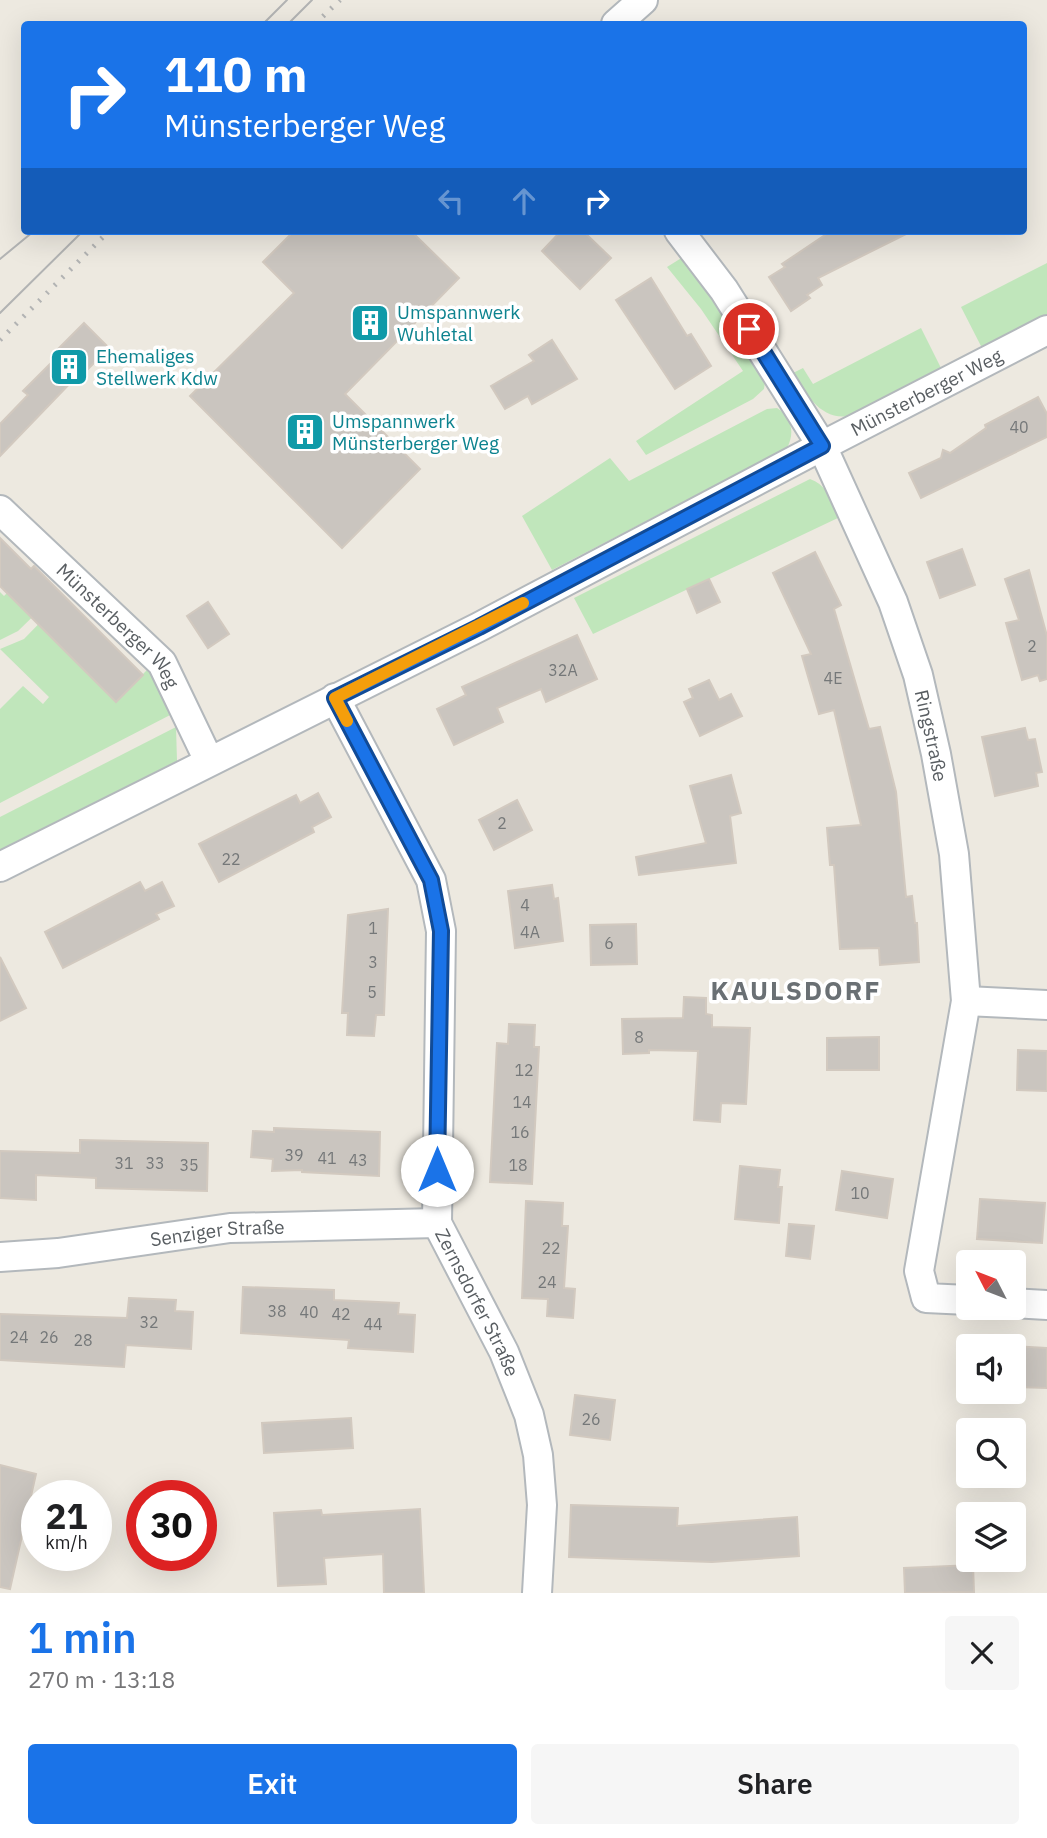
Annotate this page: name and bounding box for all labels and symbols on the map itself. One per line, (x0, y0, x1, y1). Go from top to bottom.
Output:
pin (719, 299, 779, 359)
place label: Umspannwerk Wuhletal (397, 300, 520, 346)
building icon: Umspannwerk Wuhletal (349, 302, 391, 344)
street label: Münsterberger Weg (847, 343, 1006, 441)
place label: Ehemaliges Stellwerk Kdw (96, 344, 218, 390)
building icon: Ehemaliges Stellwerk Kdw (48, 346, 90, 388)
place label: Umspannwerk Münsterberger Weg (332, 409, 499, 455)
building icon: Umspannwerk Münsterberger Weg (284, 411, 326, 453)
house number: 40 (1009, 417, 1029, 437)
street label: Münsterberger Weg (52, 558, 184, 692)
house number: 2 (1027, 636, 1037, 656)
house number: 32A (548, 660, 578, 680)
house number: 4E (824, 668, 842, 688)
street label: Ringstraße (910, 687, 953, 783)
house number: 2 (497, 813, 507, 833)
house number: 22 (221, 849, 241, 869)
house number: 4 (520, 895, 530, 915)
house number: 1 (368, 918, 378, 938)
house number: 4A (520, 922, 540, 942)
house number: 6 (604, 933, 614, 953)
house number: 3 (368, 952, 378, 972)
district label: KAULSDORF (711, 973, 881, 1007)
house number: 5 (367, 982, 377, 1002)
house number: 8 (634, 1027, 644, 1047)
house number: 12 (514, 1060, 534, 1080)
house number: 14 (512, 1092, 532, 1112)
house number: 16 (510, 1122, 530, 1142)
position arrow (400, 1133, 474, 1207)
house number: 39 (284, 1145, 304, 1165)
house number: 41 (317, 1148, 337, 1168)
house number: 43 (348, 1150, 368, 1170)
house number: 31 (114, 1153, 134, 1173)
house number: 33 (145, 1153, 165, 1173)
house number: 35 (179, 1155, 199, 1175)
house number: 18 (508, 1155, 528, 1175)
house number: 10 (850, 1183, 870, 1203)
street label: Senziger Straße (149, 1215, 285, 1251)
street label: Zernsdorfer Straße (430, 1225, 524, 1380)
house number: 22 (541, 1238, 561, 1258)
north arrow (956, 1250, 1026, 1320)
house number: 24 (537, 1272, 557, 1292)
house number: 38 (267, 1301, 287, 1321)
house number: 40 (299, 1302, 319, 1322)
house number: 42 (331, 1304, 351, 1324)
house number: 32 (139, 1312, 159, 1332)
house number: 44 (363, 1314, 383, 1334)
house number: 24 (9, 1327, 29, 1347)
house number: 26 (39, 1327, 59, 1347)
house number: 28 (73, 1330, 93, 1350)
house number: 26 (581, 1409, 601, 1429)
speed limit sign: 30 (126, 1480, 217, 1571)

